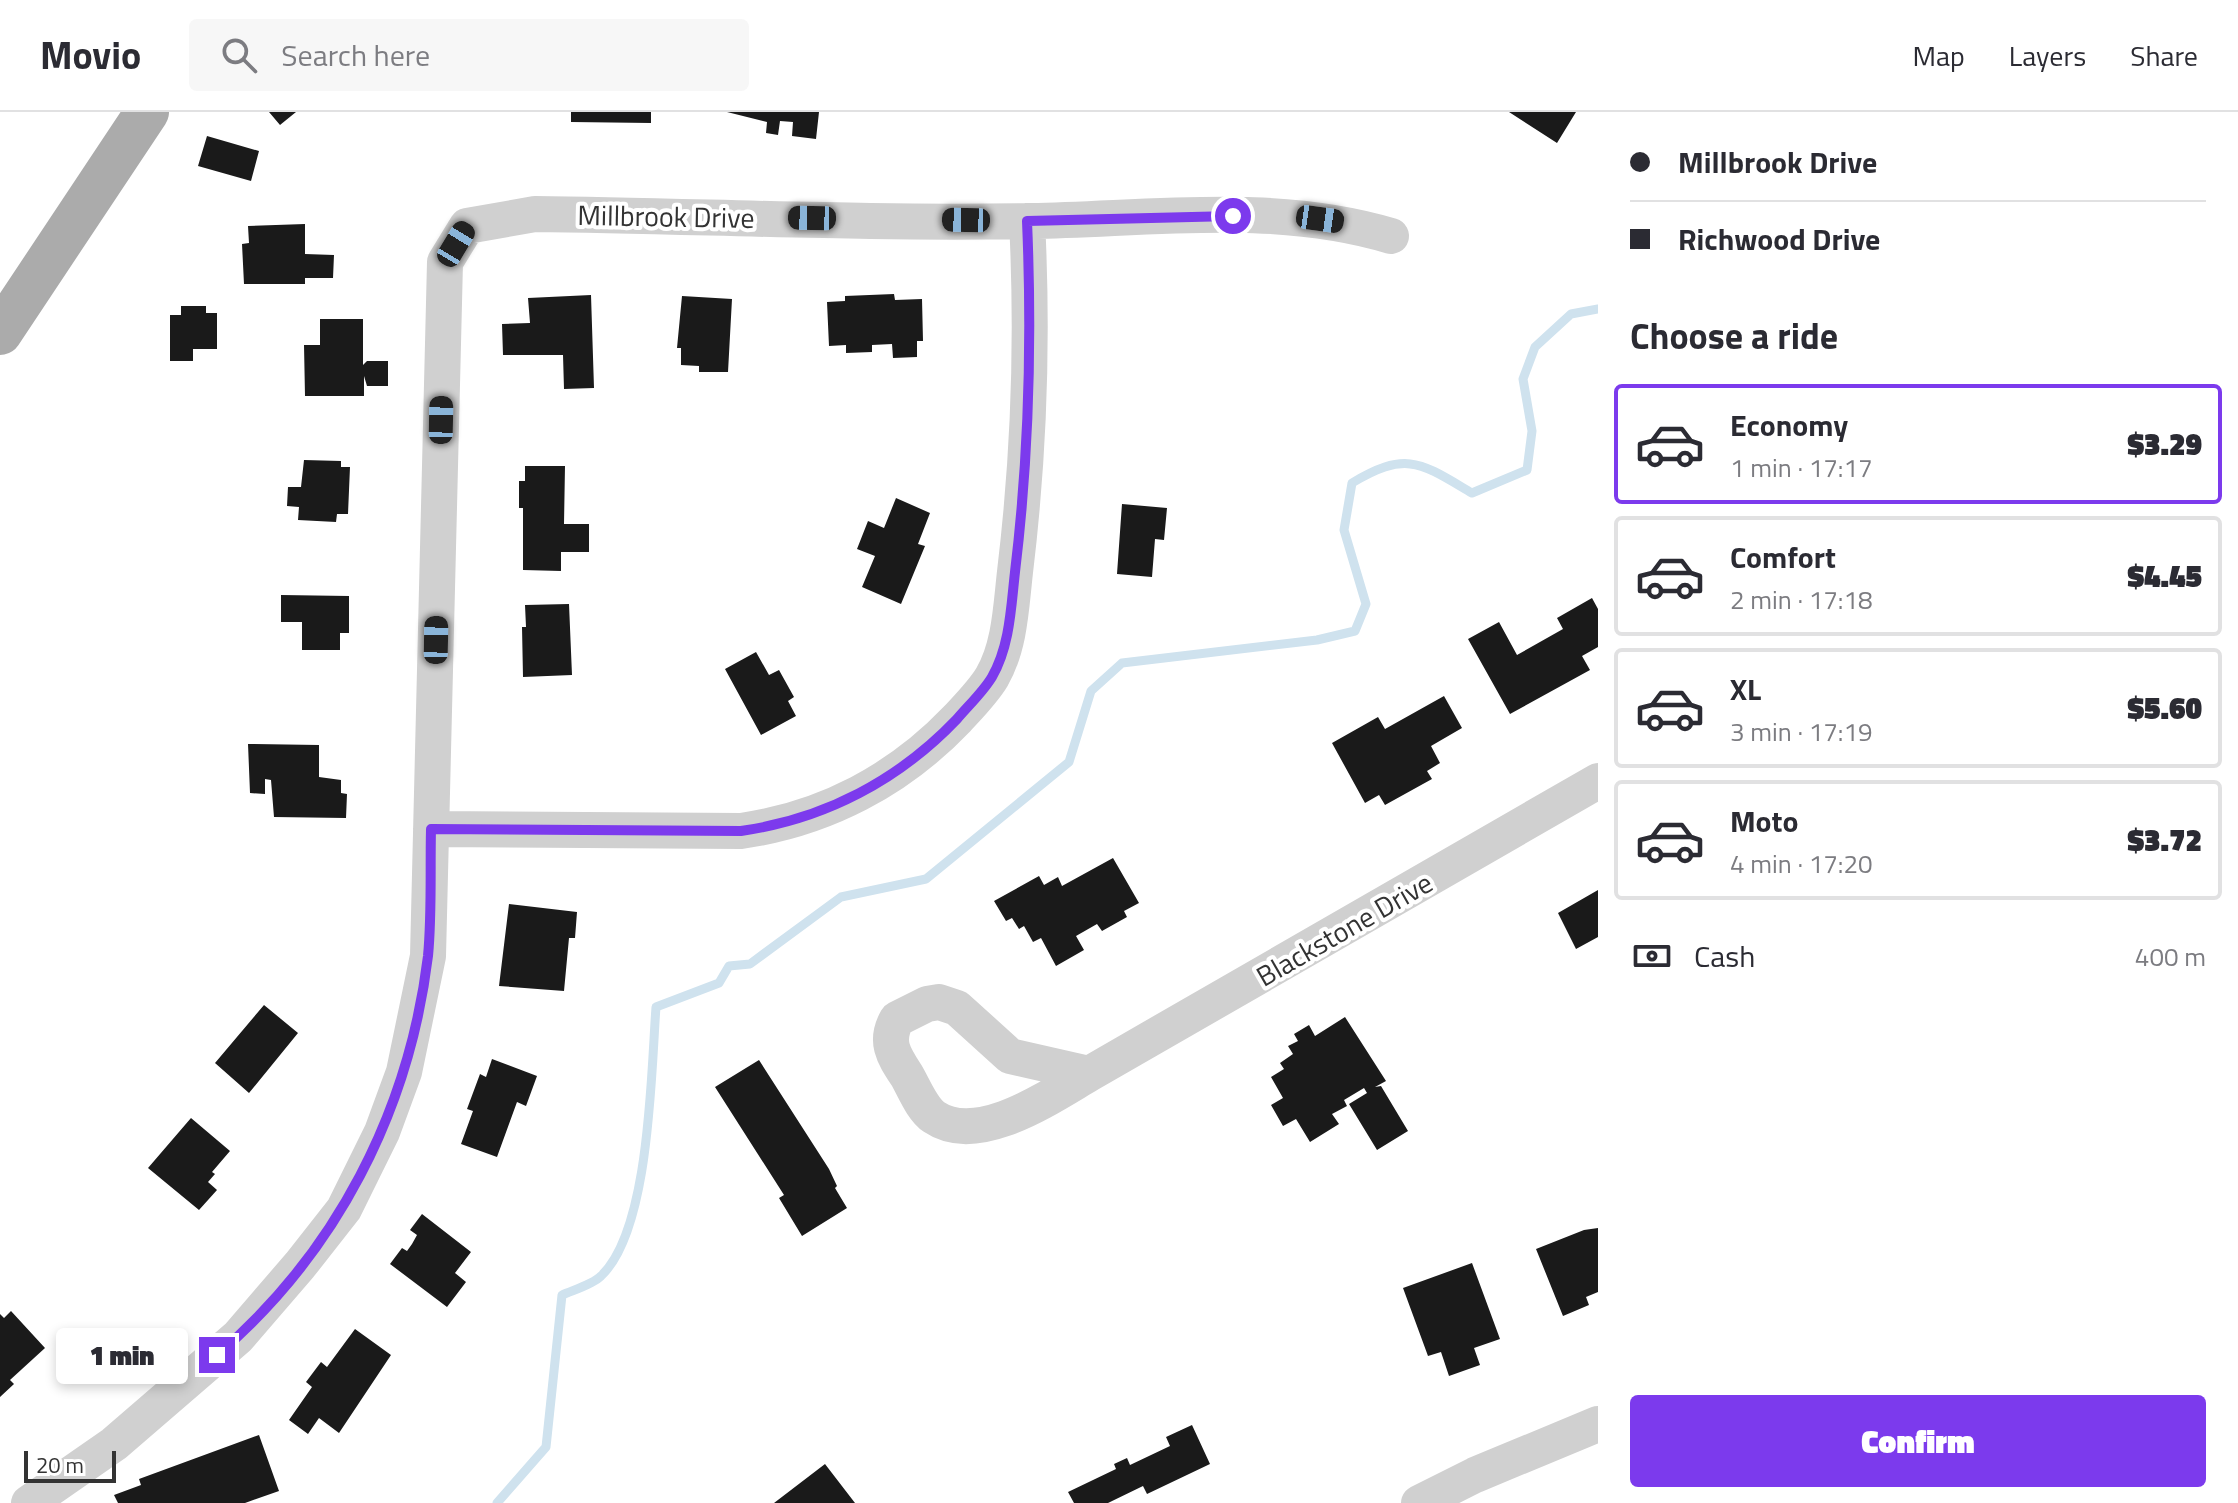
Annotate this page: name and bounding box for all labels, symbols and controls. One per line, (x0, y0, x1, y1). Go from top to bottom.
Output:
search box (189, 19, 749, 91)
text: Movio (40, 26, 141, 84)
text: Search here (281, 32, 430, 78)
icon: search (217, 33, 261, 77)
text: Map (1912, 34, 1965, 77)
text: Layers (2009, 34, 2086, 77)
text: Share (2130, 34, 2198, 77)
text: Millbrook Drive (1678, 139, 1877, 185)
street label: Millbrook Drive (577, 193, 755, 239)
route start (1215, 198, 1251, 234)
car (1295, 204, 1345, 234)
car (788, 206, 836, 230)
car (942, 208, 990, 232)
text: Richwood Drive (1678, 216, 1880, 262)
car (433, 217, 479, 271)
text: Choose a ride (1630, 308, 1838, 363)
car (429, 396, 453, 444)
text: Economy (1730, 402, 1848, 448)
icon: car (1634, 408, 1706, 480)
text: $3.29 (2128, 421, 2202, 467)
text: 1 min · 17:17 (1730, 448, 1873, 487)
text: Comfort (1730, 534, 1836, 580)
icon: car (1634, 540, 1706, 612)
text: $4.45 (2128, 553, 2202, 599)
text: 2 min · 17:18 (1730, 580, 1873, 619)
car (424, 616, 448, 664)
text: XL (1730, 666, 1761, 712)
icon: car (1634, 672, 1706, 744)
text: $5.60 (2128, 685, 2202, 731)
text: 3 min · 17:19 (1730, 712, 1873, 751)
text: Moto (1730, 798, 1798, 844)
icon: car (1634, 804, 1706, 876)
text: $3.72 (2128, 817, 2202, 863)
text: 4 min · 17:20 (1730, 844, 1873, 883)
street label: Blackstone Drive (1248, 861, 1440, 997)
text: Cash (1694, 933, 1755, 979)
icon: cash (1630, 934, 1674, 978)
text: 400 m (2135, 937, 2206, 976)
callout: 1 min (57, 1327, 189, 1383)
text: 1 min (90, 1336, 154, 1375)
route end (199, 1337, 235, 1373)
button: Confirm (1630, 1395, 2206, 1487)
scale bar (24, 1447, 116, 1483)
text: 20 m (36, 1448, 84, 1482)

